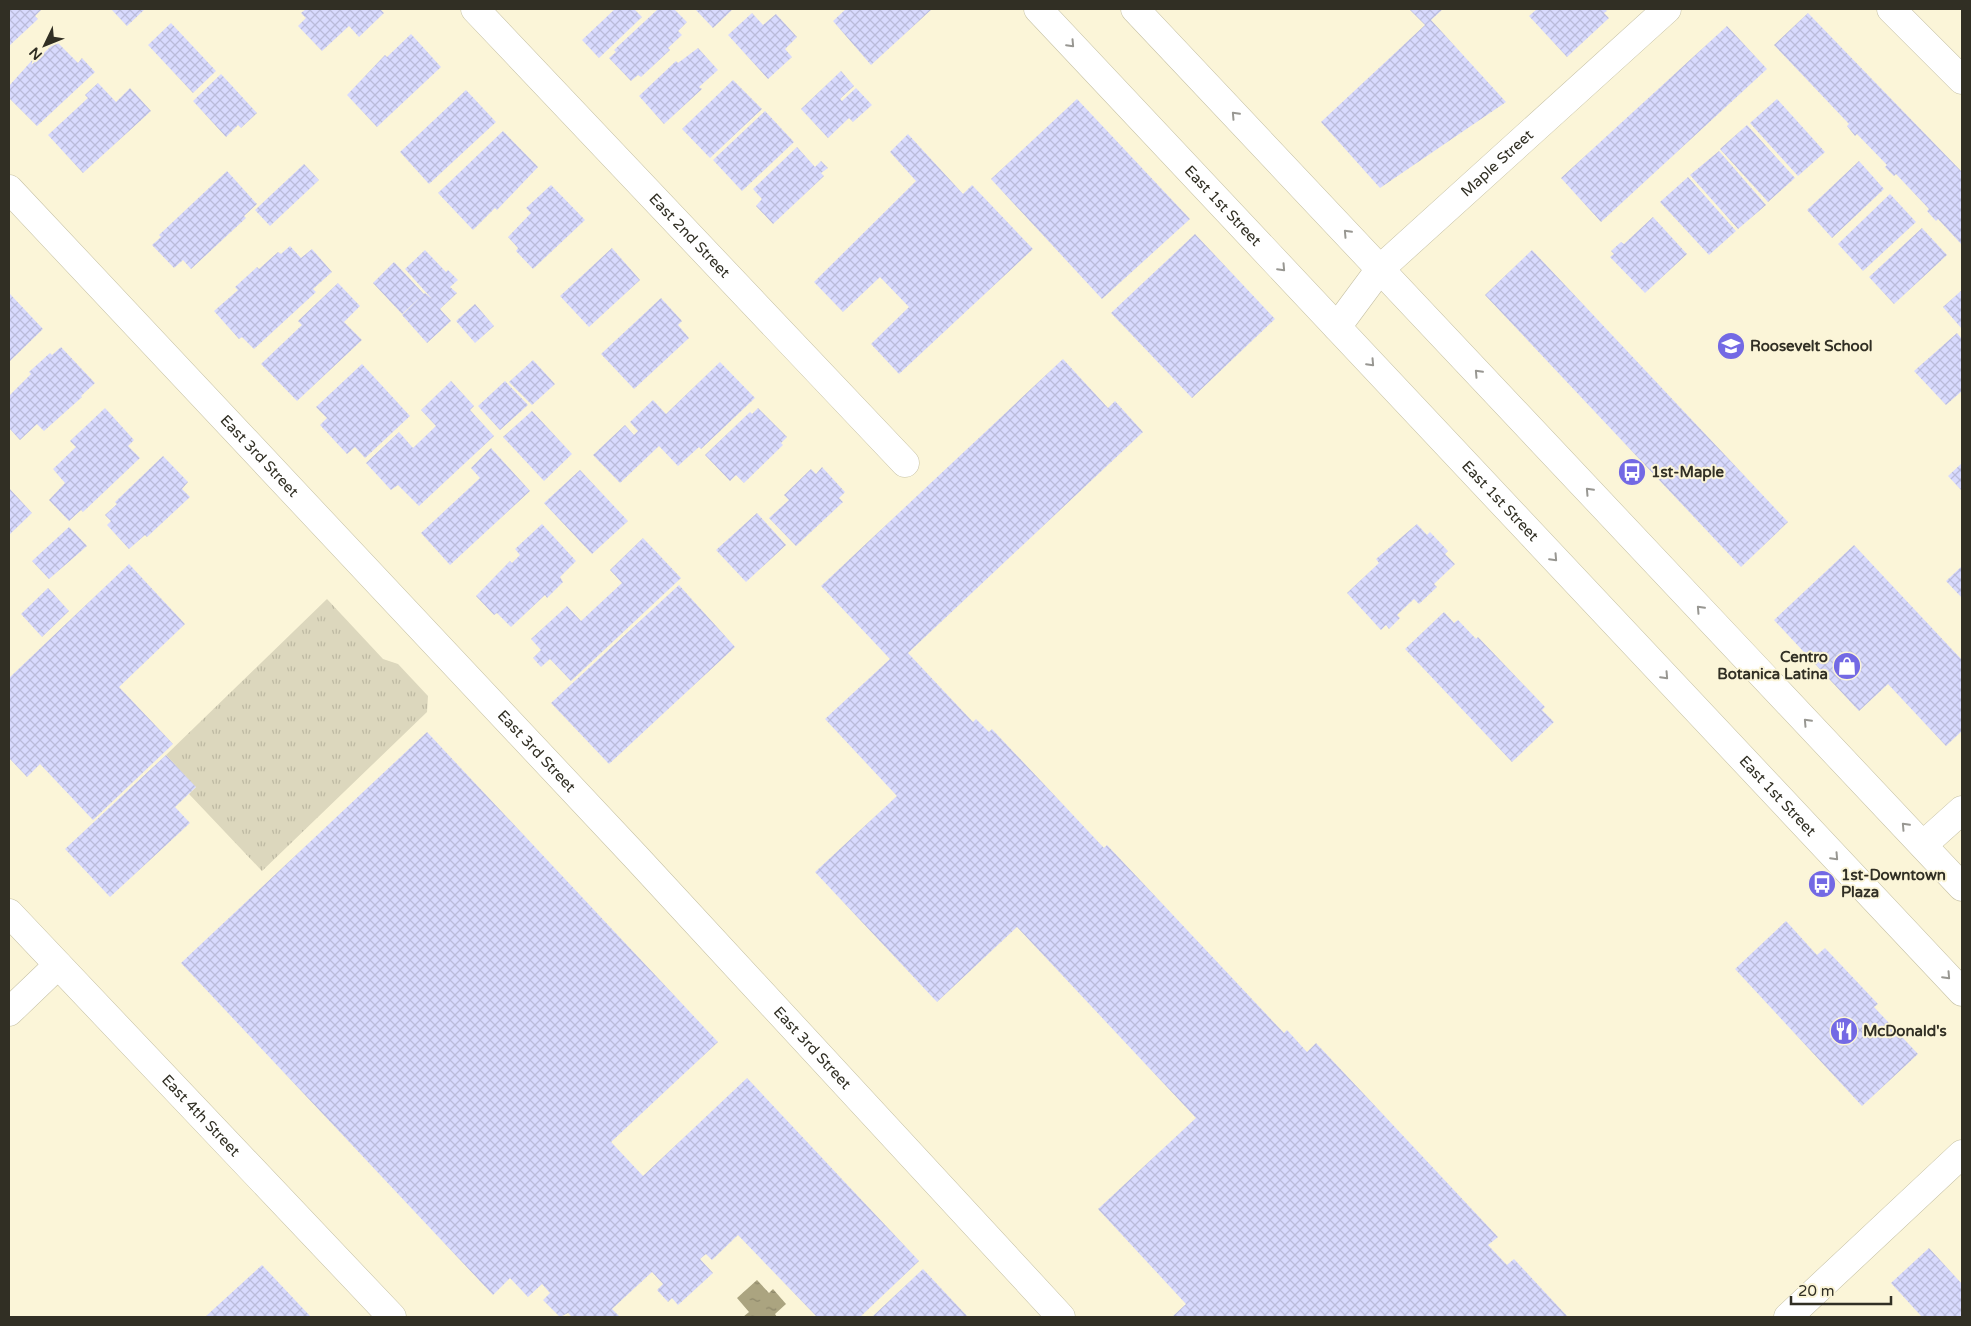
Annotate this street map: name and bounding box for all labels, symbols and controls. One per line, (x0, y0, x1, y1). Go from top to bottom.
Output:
north arrow (20, 20, 70, 70)
one-way arrow (1065, 39, 1074, 48)
text: N (26, 44, 46, 63)
one-way arrow (1232, 112, 1241, 121)
street label: Maple Street (1457, 125, 1537, 200)
street label: East 1st Street (1181, 162, 1265, 250)
street label: East 2nd Street (645, 190, 734, 282)
one-way arrow (1344, 230, 1353, 239)
one-way arrow (1276, 262, 1285, 271)
school or university icon: Roosevelt School (1716, 331, 1746, 361)
place label: Roosevelt School (1750, 337, 1873, 355)
one-way arrow (1365, 357, 1374, 366)
one-way arrow (1475, 369, 1484, 378)
street label: East 3rd Street (217, 411, 302, 501)
street label: East 1st Street (1458, 457, 1543, 545)
bus stop icon: 1st-Maple (1617, 457, 1647, 487)
place label: 1st-Maple (1651, 463, 1725, 482)
one-way arrow (1586, 488, 1595, 497)
one-way arrow (1548, 552, 1557, 561)
one-way arrow (1697, 606, 1706, 615)
place label: Centro Botanica Latina (1717, 648, 1828, 683)
shop icon: Centro Botanica Latina (1832, 651, 1862, 681)
one-way arrow (1659, 670, 1668, 679)
street label: East 3rd Street (494, 706, 580, 796)
one-way arrow (1804, 718, 1813, 727)
street label: East 1st Street (1736, 752, 1820, 840)
one-way arrow (1902, 822, 1911, 831)
one-way arrow (1829, 852, 1838, 861)
place label: 1st-Downtown Plaza (1841, 866, 1946, 901)
bus stop icon: 1st-Downtown Plaza (1807, 869, 1837, 899)
one-way arrow (1941, 970, 1950, 979)
street label: East 3rd Street (770, 1003, 855, 1093)
restaurant icon: McDonald's (1829, 1016, 1859, 1046)
place label: McDonald's (1863, 1022, 1947, 1040)
street label: East 4th Street (158, 1071, 244, 1160)
scale bar (1791, 1274, 1891, 1306)
text: 20 m (1798, 1282, 1835, 1300)

